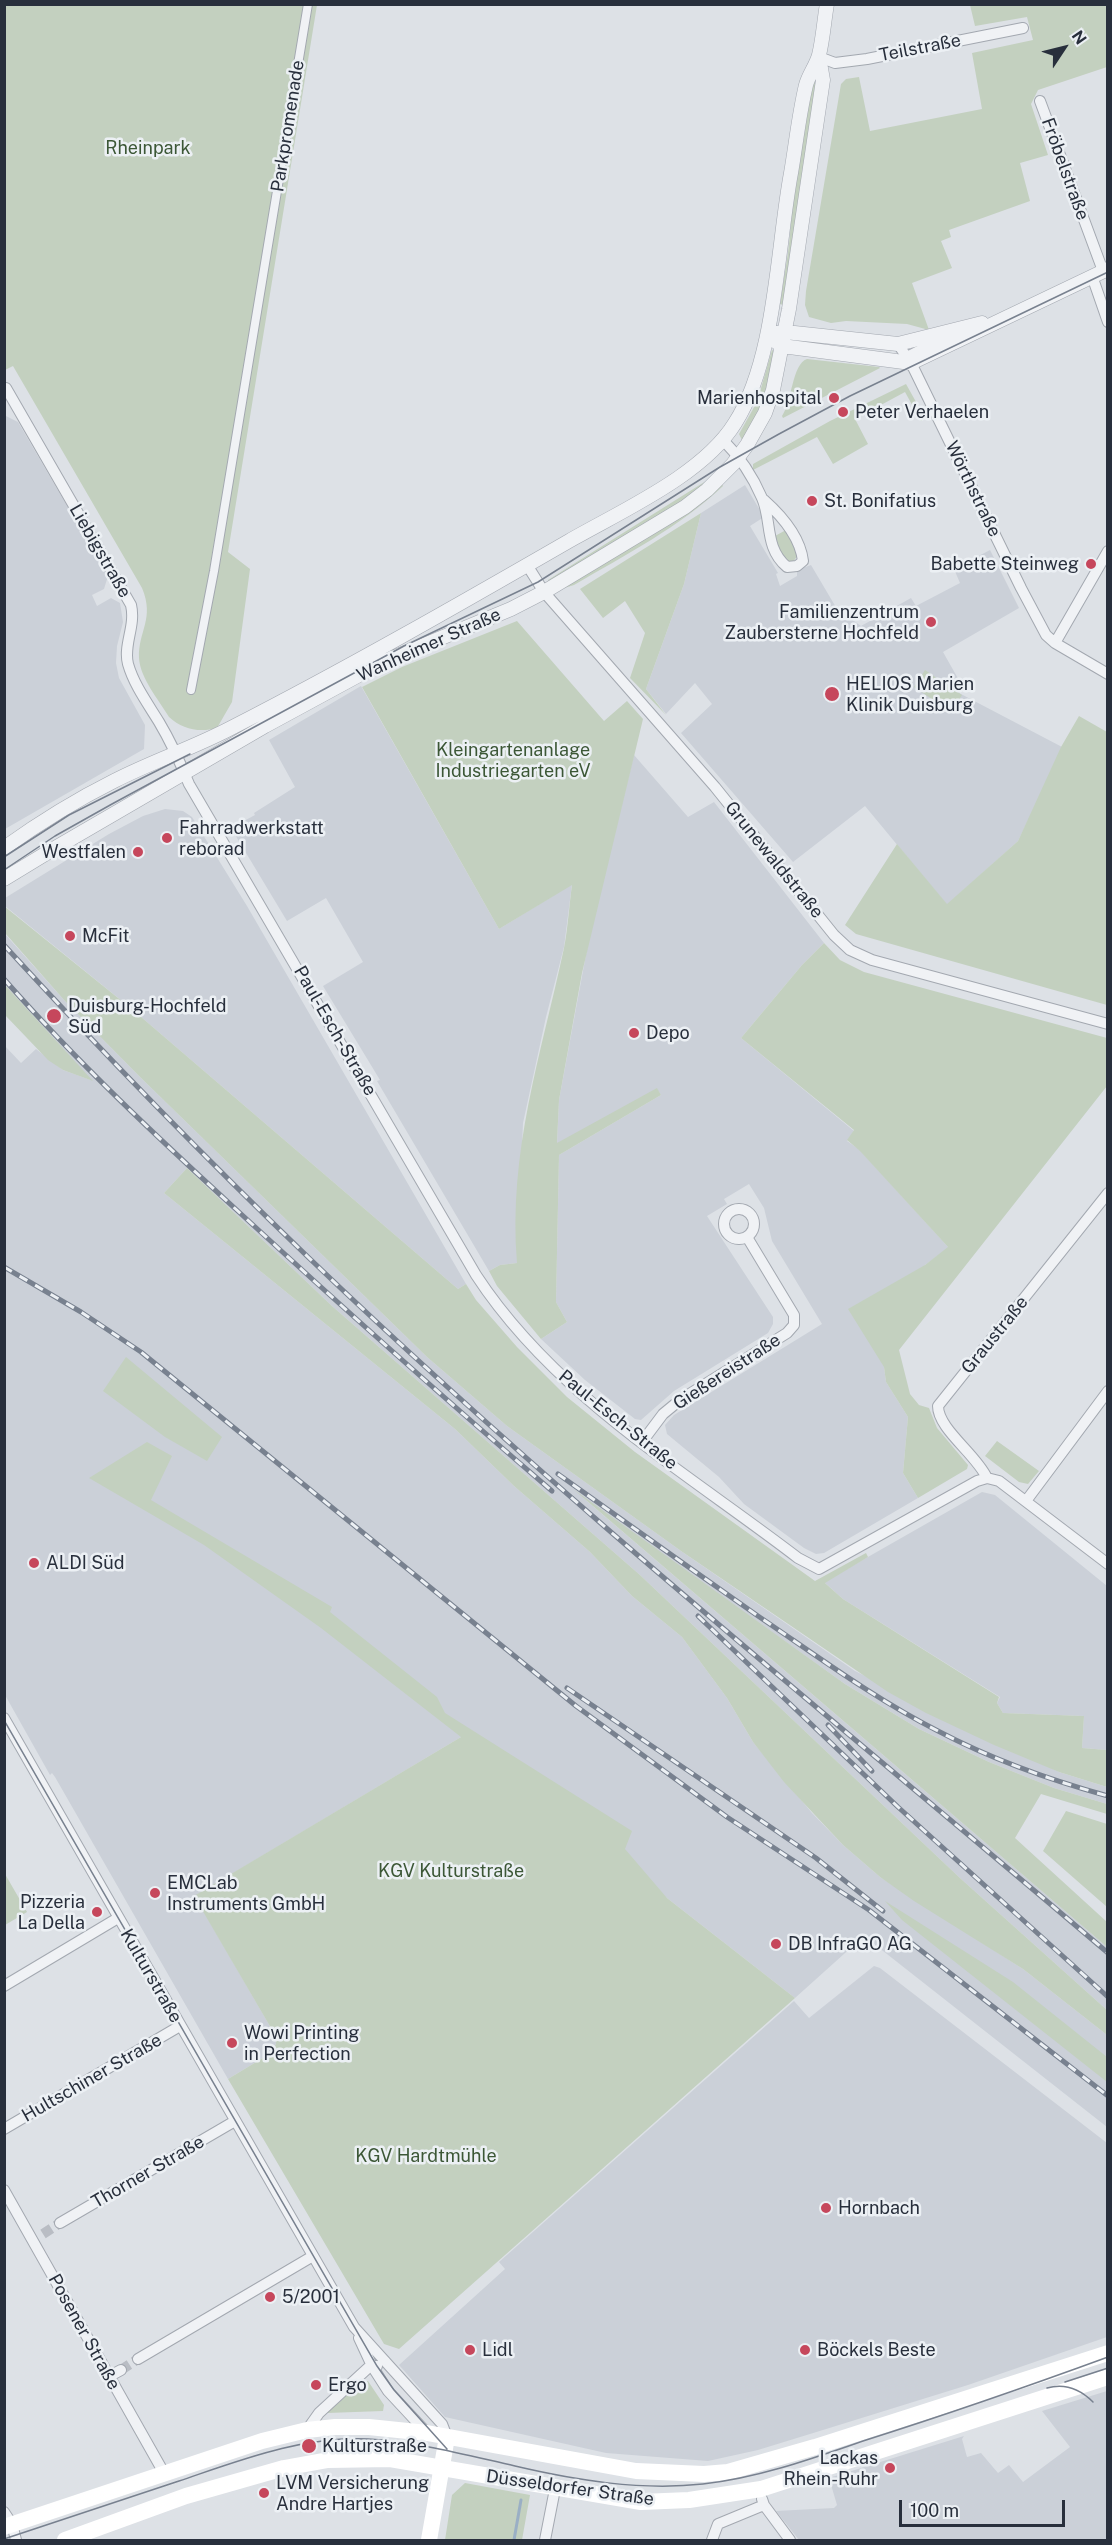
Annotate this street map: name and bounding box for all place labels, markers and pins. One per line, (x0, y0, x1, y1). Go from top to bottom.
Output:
place label: Marienhospital (697, 387, 822, 409)
marker: Marienhospital (827, 391, 841, 405)
place label: Peter Verhaelen (855, 401, 989, 423)
marker: Peter Verhaelen (836, 405, 850, 419)
place label: St. Bonifatius (824, 490, 936, 512)
marker: St. Bonifatius (805, 494, 819, 508)
place label: Babette Steinweg (931, 553, 1079, 575)
marker: Babette Steinweg (1084, 557, 1098, 571)
place label: Familienzentrum Zaubersterne Hochfeld (725, 601, 919, 644)
marker: Familienzentrum Zaubersterne Hochfeld (924, 615, 938, 629)
place label: HELIOS Marien Klinik Duisburg (846, 673, 974, 716)
marker: HELIOS Marien Klinik Duisburg (823, 685, 841, 703)
place label: Fahrradwerkstatt reborad (179, 817, 324, 860)
marker: Fahrradwerkstatt reborad (160, 831, 174, 845)
place label: Westfalen (42, 841, 126, 863)
marker: Westfalen (131, 845, 145, 859)
place label: McFit (82, 925, 130, 947)
marker: McFit (63, 929, 77, 943)
place label: Duisburg-Hochfeld Süd (68, 995, 226, 1038)
marker: Duisburg-Hochfeld Süd (45, 1007, 63, 1025)
place label: Depo (646, 1022, 690, 1044)
marker: Depo (627, 1026, 641, 1040)
place label: ALDI Süd (46, 1552, 124, 1574)
marker: ALDI Süd (27, 1556, 41, 1570)
place label: EMCLab Instruments GmbH (167, 1872, 325, 1914)
marker: EMCLab Instruments GmbH (148, 1886, 162, 1900)
place label: Pizzeria La Della (17, 1891, 85, 1934)
marker: Pizzeria La Della (90, 1905, 104, 1919)
place label: DB InfraGO AG (788, 1933, 912, 1955)
marker: DB InfraGO AG (769, 1937, 783, 1951)
place label: Wowi Printing in Perfection (244, 2022, 360, 2064)
marker: Wowi Printing in Perfection (225, 2036, 239, 2050)
place label: Hornbach (838, 2197, 920, 2219)
marker: Hornbach (819, 2201, 833, 2215)
place label: 5/2001 (282, 2286, 340, 2308)
marker: 5/2001 (263, 2290, 277, 2304)
place label: Lidl (482, 2339, 513, 2361)
place label: Böckels Beste (817, 2339, 936, 2361)
marker: Lidl (463, 2343, 477, 2357)
marker: Böckels Beste (798, 2343, 812, 2357)
place label: Ergo (328, 2374, 367, 2396)
marker: Ergo (309, 2378, 323, 2392)
place label: Kulturstraße (322, 2435, 427, 2457)
marker: Kulturstraße (300, 2437, 318, 2455)
place label: Lackas Rhein-Ruhr (784, 2447, 878, 2490)
marker: Lackas Rhein-Ruhr (883, 2461, 897, 2475)
place label: LVM Versicherung Andre Hartjes (276, 2472, 429, 2514)
marker: LVM Versicherung Andre Hartjes (257, 2486, 271, 2500)

